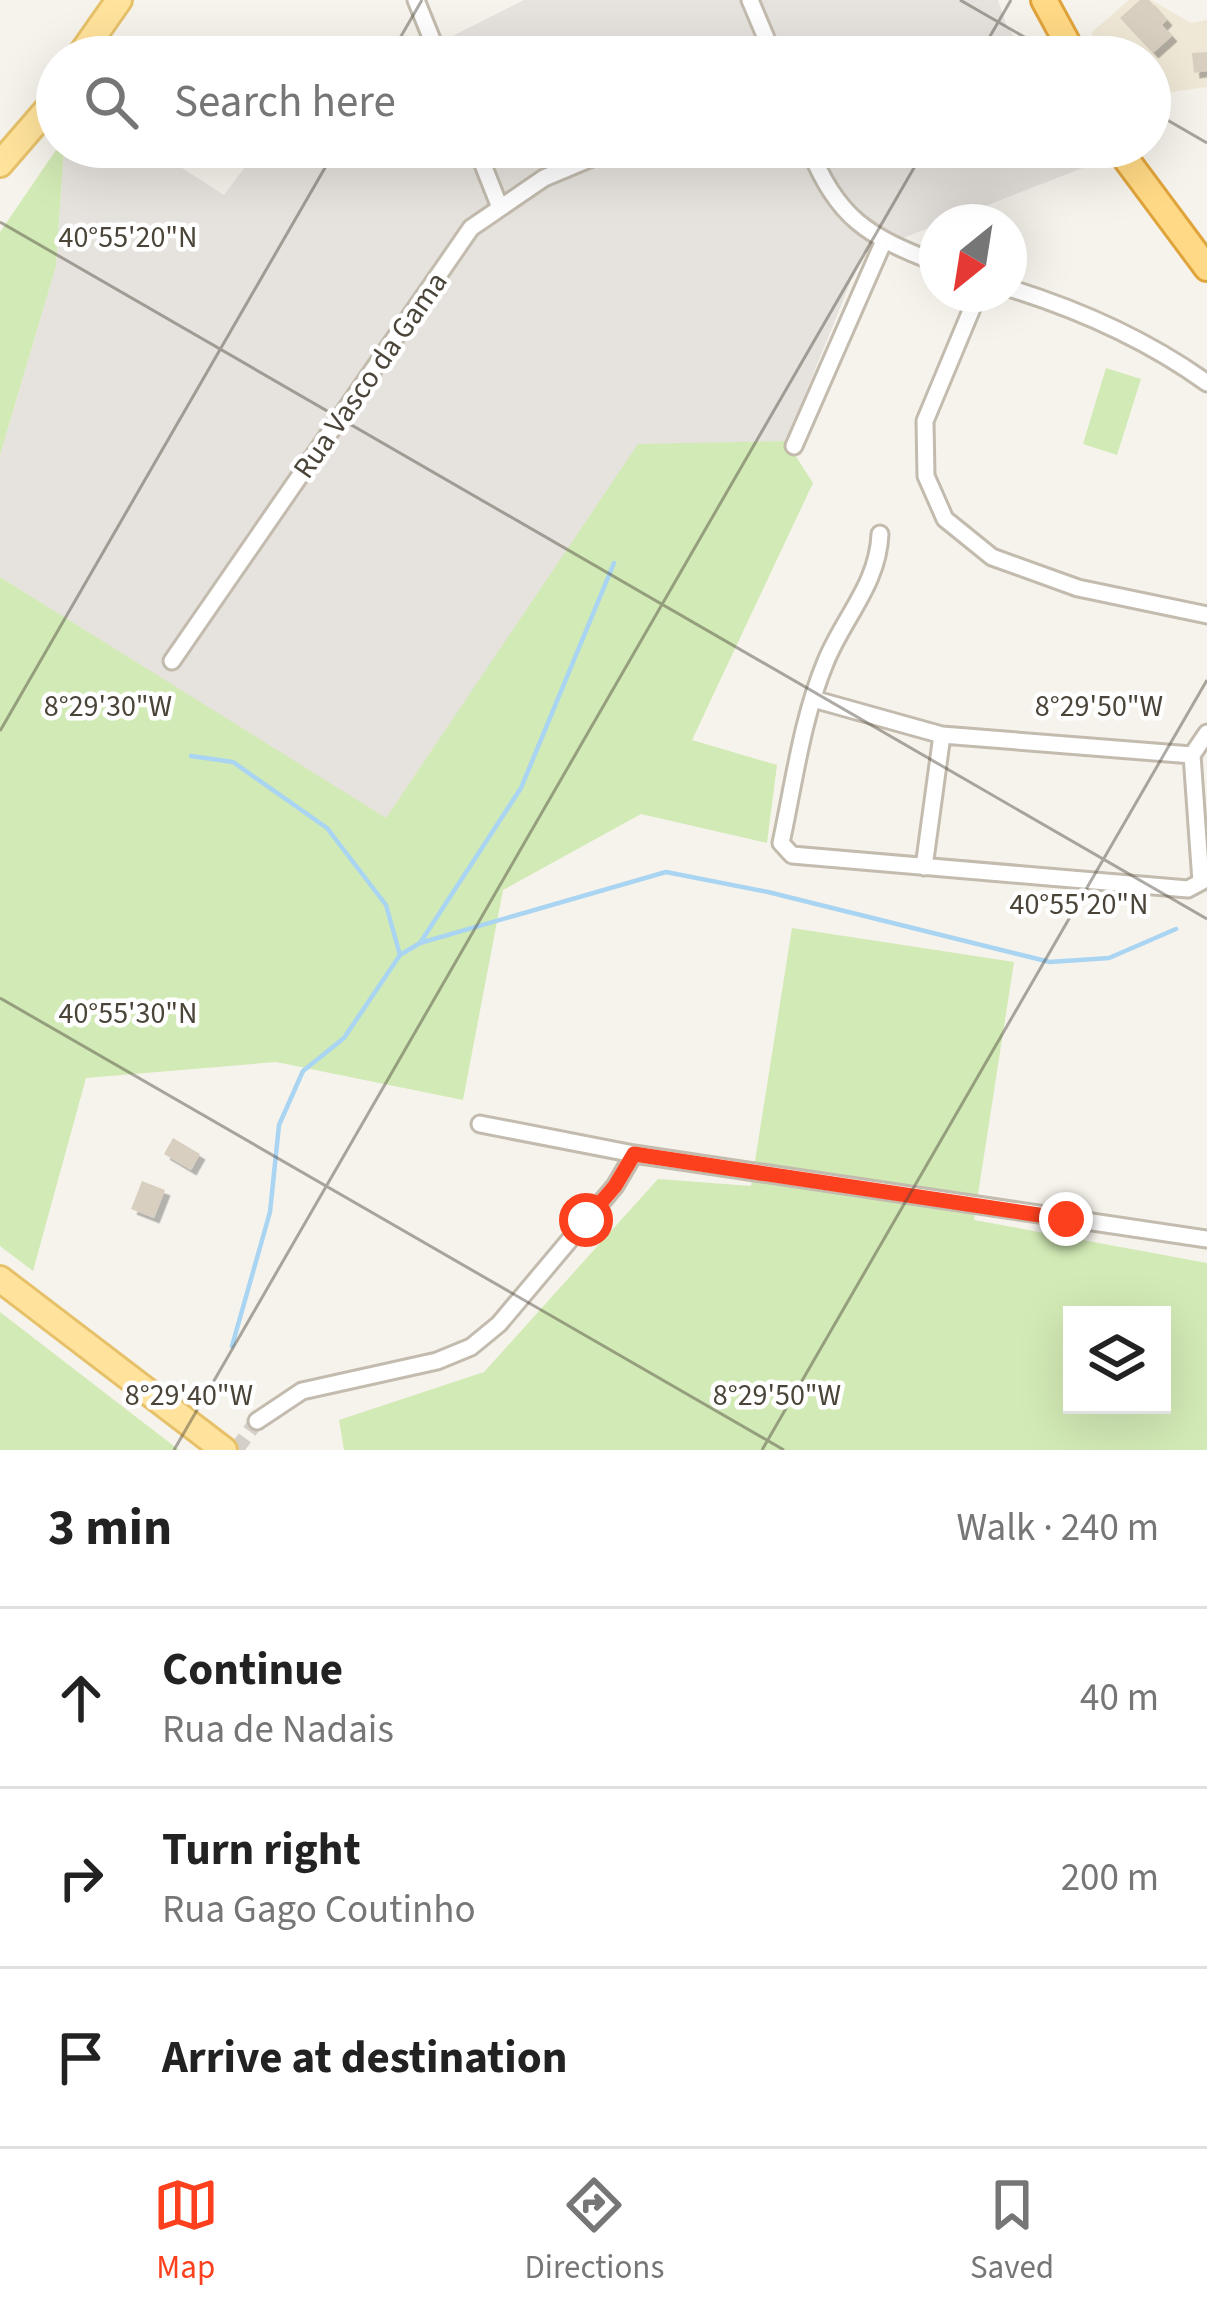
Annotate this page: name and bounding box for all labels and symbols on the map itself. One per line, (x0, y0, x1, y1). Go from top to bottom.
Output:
north arrow (919, 204, 1027, 312)
text: 40°55'20"N (58, 216, 198, 259)
street label: Rua Vasco da Gama (283, 263, 458, 487)
text: 8°29'30"W (44, 685, 172, 728)
text: 8°29'50"W (1035, 685, 1163, 728)
text: 40°55'20"N (1009, 883, 1149, 926)
text: 40°55'30"N (58, 992, 198, 1035)
route end (1039, 1192, 1093, 1246)
route start (559, 1193, 613, 1247)
text: 8°29'40"W (125, 1374, 253, 1417)
text: 8°29'50"W (713, 1374, 841, 1417)

